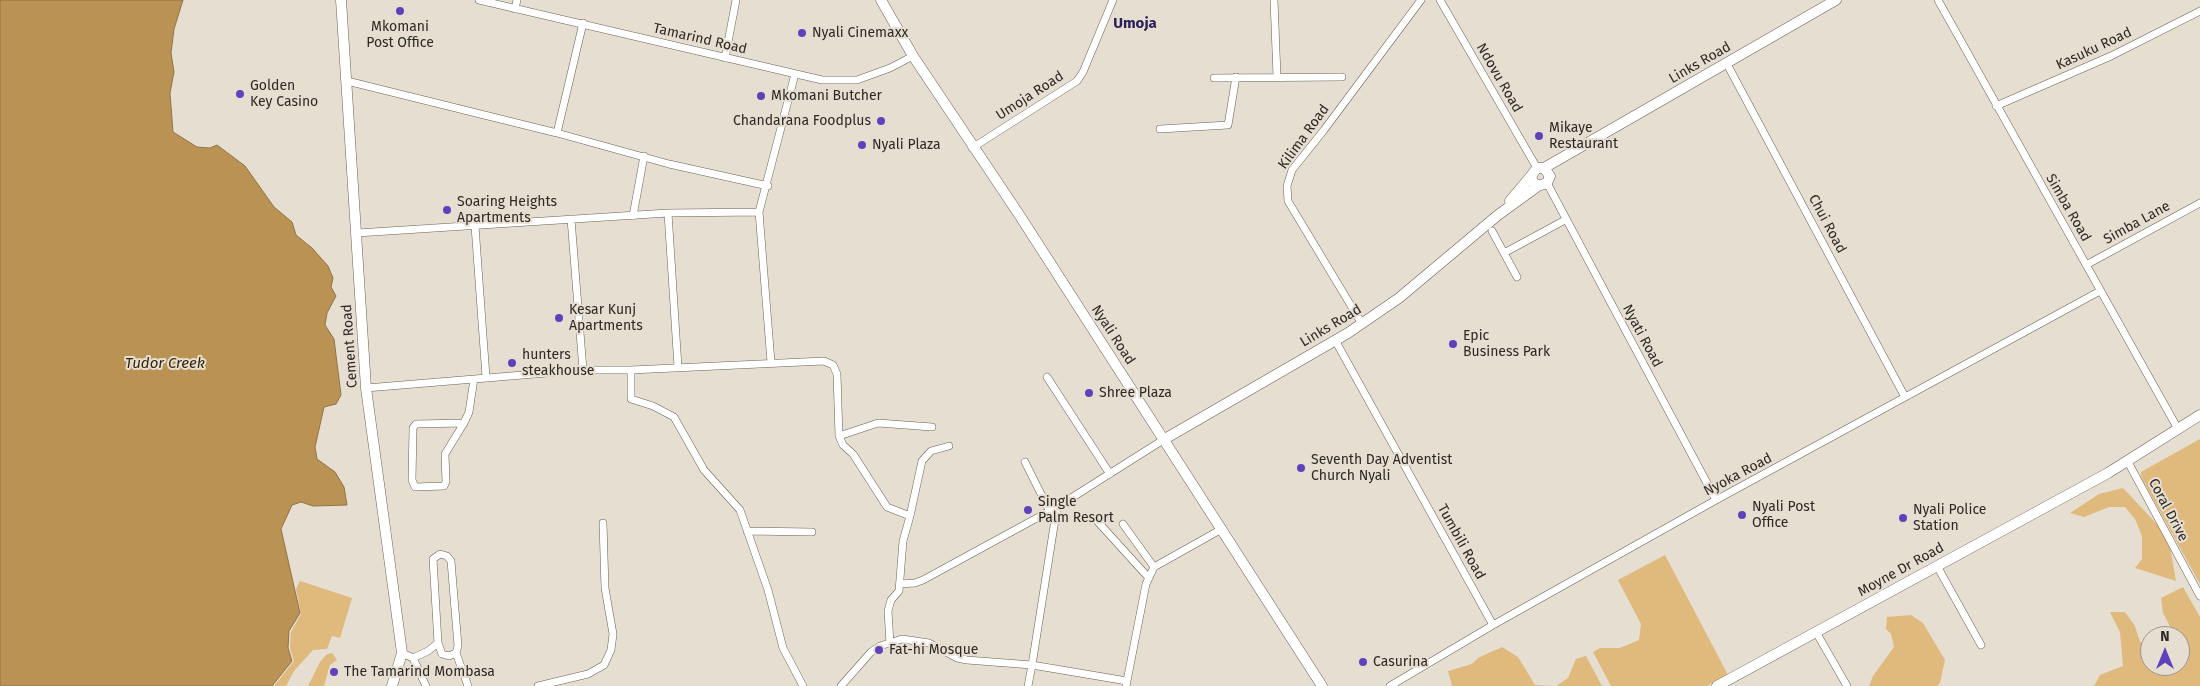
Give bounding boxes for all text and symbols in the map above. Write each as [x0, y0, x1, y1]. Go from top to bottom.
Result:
marker: Mkomani Post Office [394, 5, 406, 17]
district label: Umoja [1113, 15, 1157, 33]
place label: Mkomani Post Office [366, 19, 434, 52]
street label: Tamarind Road [651, 20, 749, 58]
street label: Kasuku Road [2054, 24, 2134, 74]
place label: Nyali Cinemaxx [812, 25, 908, 41]
marker: Nyali Cinemaxx [796, 27, 808, 39]
street label: Links Road [1666, 39, 1734, 87]
street label: Ndovu Road [1472, 40, 1526, 116]
street label: Umoja Road [993, 68, 1067, 124]
place label: Golden Key Casino [250, 78, 318, 110]
marker: Golden Key Casino [234, 88, 246, 100]
place label: Mkomani Butcher [771, 88, 882, 104]
marker: Mkomani Butcher [755, 90, 767, 102]
street label: Kilima Road [1275, 101, 1333, 173]
place label: Chandarana Foodplus [733, 113, 871, 129]
marker: Chandarana Foodplus [875, 115, 887, 127]
place label: Mikaye Restaurant [1549, 120, 1618, 152]
marker: Mikaye Restaurant [1533, 130, 1545, 142]
place label: Nyali Plaza [872, 137, 941, 153]
marker: Nyali Plaza [856, 139, 868, 151]
street label: Simba Road [2042, 171, 2094, 245]
street label: Chui Road [1805, 192, 1849, 256]
place label: Soaring Heights Apartments [457, 194, 557, 226]
street label: Simba Lane [2101, 198, 2173, 248]
marker: Soaring Heights Apartments [441, 204, 453, 216]
street label: Links Road [1297, 301, 1365, 351]
place label: Kesar Kunj Apartments [569, 302, 643, 334]
street label: Nyali Road [1088, 302, 1138, 368]
street label: Nyati Road [1618, 302, 1666, 370]
street label: Cement Road [339, 303, 361, 389]
marker: Kesar Kunj Apartments [553, 312, 565, 324]
place label: Epic Business Park [1463, 328, 1550, 361]
marker: Epic Business Park [1447, 338, 1459, 350]
place label: hunters steakhouse [522, 347, 594, 380]
water label: Tudor Creek [125, 355, 205, 373]
marker: hunters steakhouse [506, 357, 518, 369]
place label: Shree Plaza [1099, 385, 1172, 401]
marker: Shree Plaza [1083, 387, 1095, 399]
street label: Nyoka Road [1701, 450, 1775, 500]
place label: Seventh Day Adventist Church Nyali [1311, 452, 1452, 484]
marker: Seventh Day Adventist Church Nyali [1295, 462, 1307, 474]
street label: Coral Drive [2144, 476, 2192, 544]
place label: Single Palm Resort [1038, 494, 1114, 526]
place label: Nyali Post Office [1752, 499, 1815, 532]
street label: Tumbili Road [1434, 502, 1488, 582]
place label: Nyali Police Station [1913, 502, 1986, 534]
marker: Single Palm Resort [1022, 504, 1034, 516]
marker: Nyali Post Office [1736, 509, 1748, 521]
marker: Nyali Police Station [1897, 512, 1909, 524]
street label: Moyne Dr Road [1855, 539, 1947, 601]
north arrow [2140, 626, 2190, 676]
text: N [2160, 628, 2170, 645]
place label: Fat-hi Mosque [889, 642, 978, 658]
marker: Fat-hi Mosque [873, 644, 885, 656]
place label: Casurina [1373, 654, 1428, 670]
marker: Casurina [1357, 656, 1369, 668]
place label: The Tamarind Mombasa [344, 664, 495, 680]
marker: The Tamarind Mombasa [328, 666, 340, 678]

